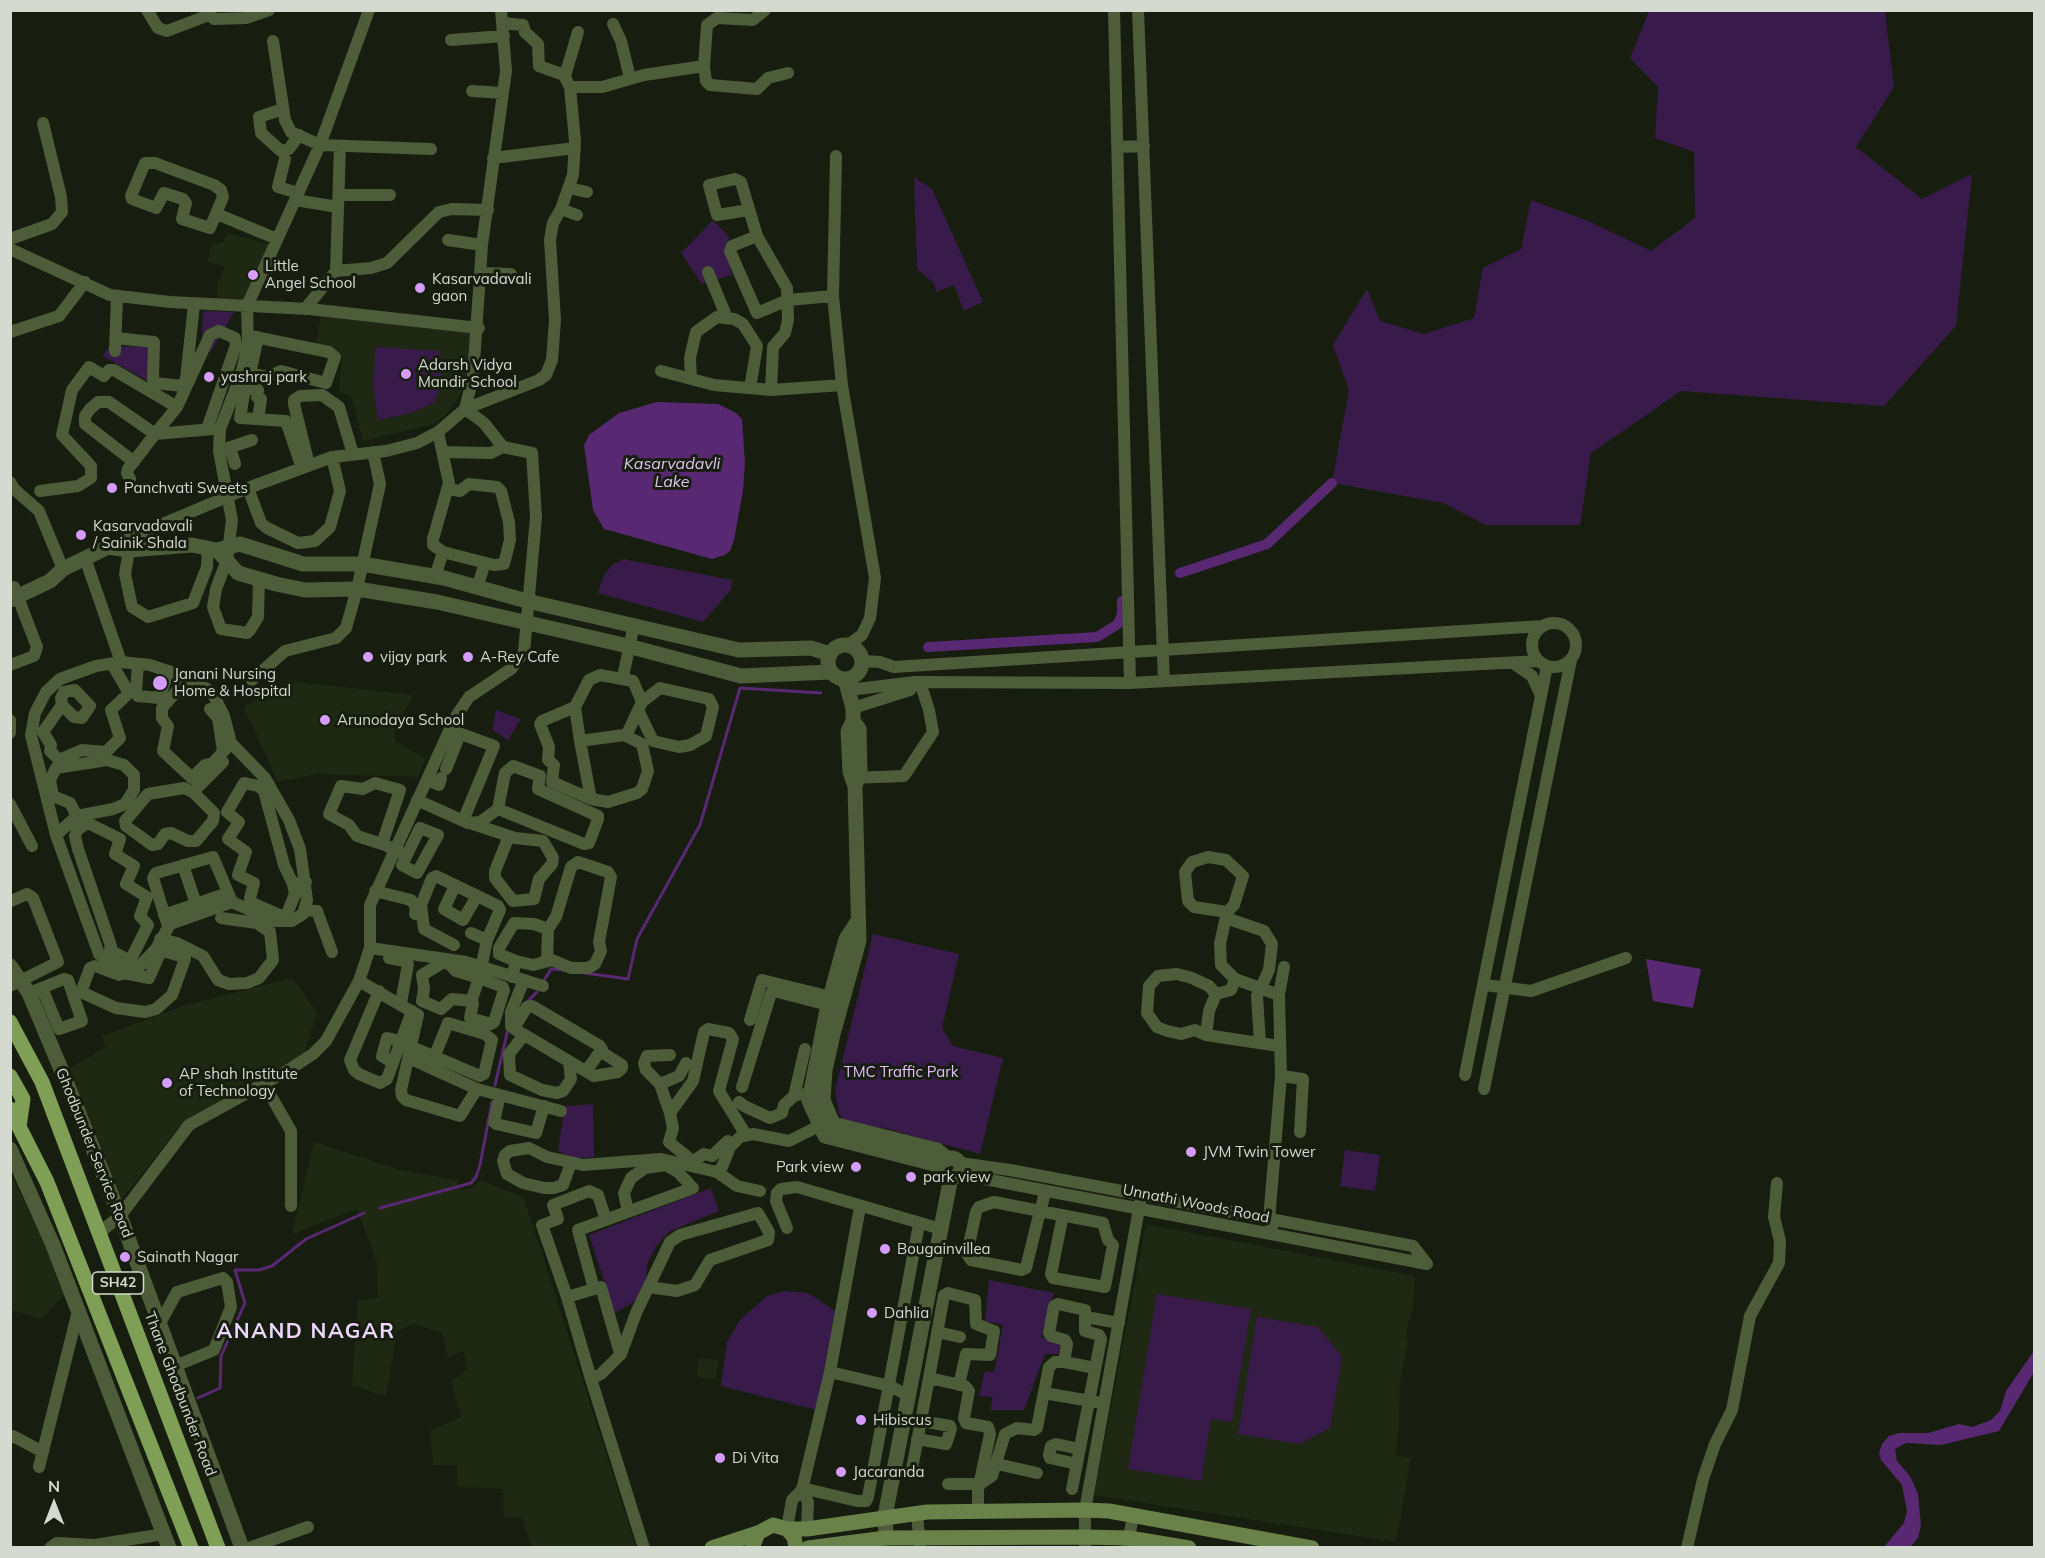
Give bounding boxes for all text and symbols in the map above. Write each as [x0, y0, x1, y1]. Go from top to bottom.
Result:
place label: Little Angel School [265, 257, 356, 292]
marker: Little Angel School [246, 268, 260, 282]
place label: Kasarvadavali gaon [432, 270, 532, 305]
marker: Kasarvadavali gaon [413, 281, 427, 295]
place label: Adarsh Vidya Mandir School [418, 356, 517, 391]
marker: Adarsh Vidya Mandir School [399, 367, 413, 381]
place label: yashraj park [221, 368, 307, 386]
marker: yashraj park [202, 370, 216, 384]
water label: Kasarvadavli Lake [624, 454, 720, 492]
place label: Panchvati Sweets [124, 479, 248, 497]
marker: Panchvati Sweets [105, 481, 119, 495]
place label: Kasarvadavali / Sainik Shala [93, 517, 193, 552]
marker: Kasarvadavali / Sainik Shala [74, 528, 88, 542]
place label: vijay park [380, 648, 447, 666]
place label: A-Rey Cafe [480, 648, 559, 666]
marker: vijay park [361, 650, 375, 664]
marker: A-Rey Cafe [461, 650, 475, 664]
place label: Janani Nursing Home & Hospital [174, 665, 291, 700]
marker: Janani Nursing Home & Hospital [151, 674, 169, 692]
place label: Arunodaya School [337, 711, 464, 729]
marker: Arunodaya School [318, 713, 332, 727]
park label: TMC Traffic Park [844, 1063, 958, 1081]
place label: AP shah Institute of Technology [179, 1065, 298, 1100]
street label: Ghodbunder Service Road [52, 1066, 136, 1240]
marker: AP shah Institute of Technology [160, 1076, 174, 1090]
place label: JVM Twin Tower [1203, 1143, 1315, 1161]
marker: JVM Twin Tower [1184, 1145, 1198, 1159]
place label: Park view [776, 1158, 844, 1176]
marker: Park view [849, 1160, 863, 1174]
place label: park view [923, 1168, 991, 1186]
marker: park view [904, 1170, 918, 1184]
street label: Unnathi Woods Road [1121, 1181, 1271, 1227]
place label: Bougainvillea [897, 1240, 991, 1258]
marker: Bougainvillea [878, 1242, 892, 1256]
place label: Sainath Nagar [137, 1248, 238, 1266]
marker: Sainath Nagar [118, 1250, 132, 1264]
road number: SH42 [92, 1272, 144, 1294]
place label: Dahlia [884, 1304, 929, 1322]
marker: Dahlia [865, 1306, 879, 1320]
street label: Thane Ghodbunder Road [140, 1309, 220, 1479]
district label: ANAND NAGAR [217, 1319, 395, 1345]
place label: Hibiscus [873, 1411, 932, 1429]
marker: Hibiscus [854, 1413, 868, 1427]
place label: Di Vita [732, 1449, 779, 1467]
marker: Di Vita [713, 1451, 727, 1465]
place label: Jacaranda [853, 1463, 924, 1481]
marker: Jacaranda [834, 1465, 848, 1479]
north arrow [24, 1474, 84, 1534]
text: N [48, 1476, 60, 1496]

